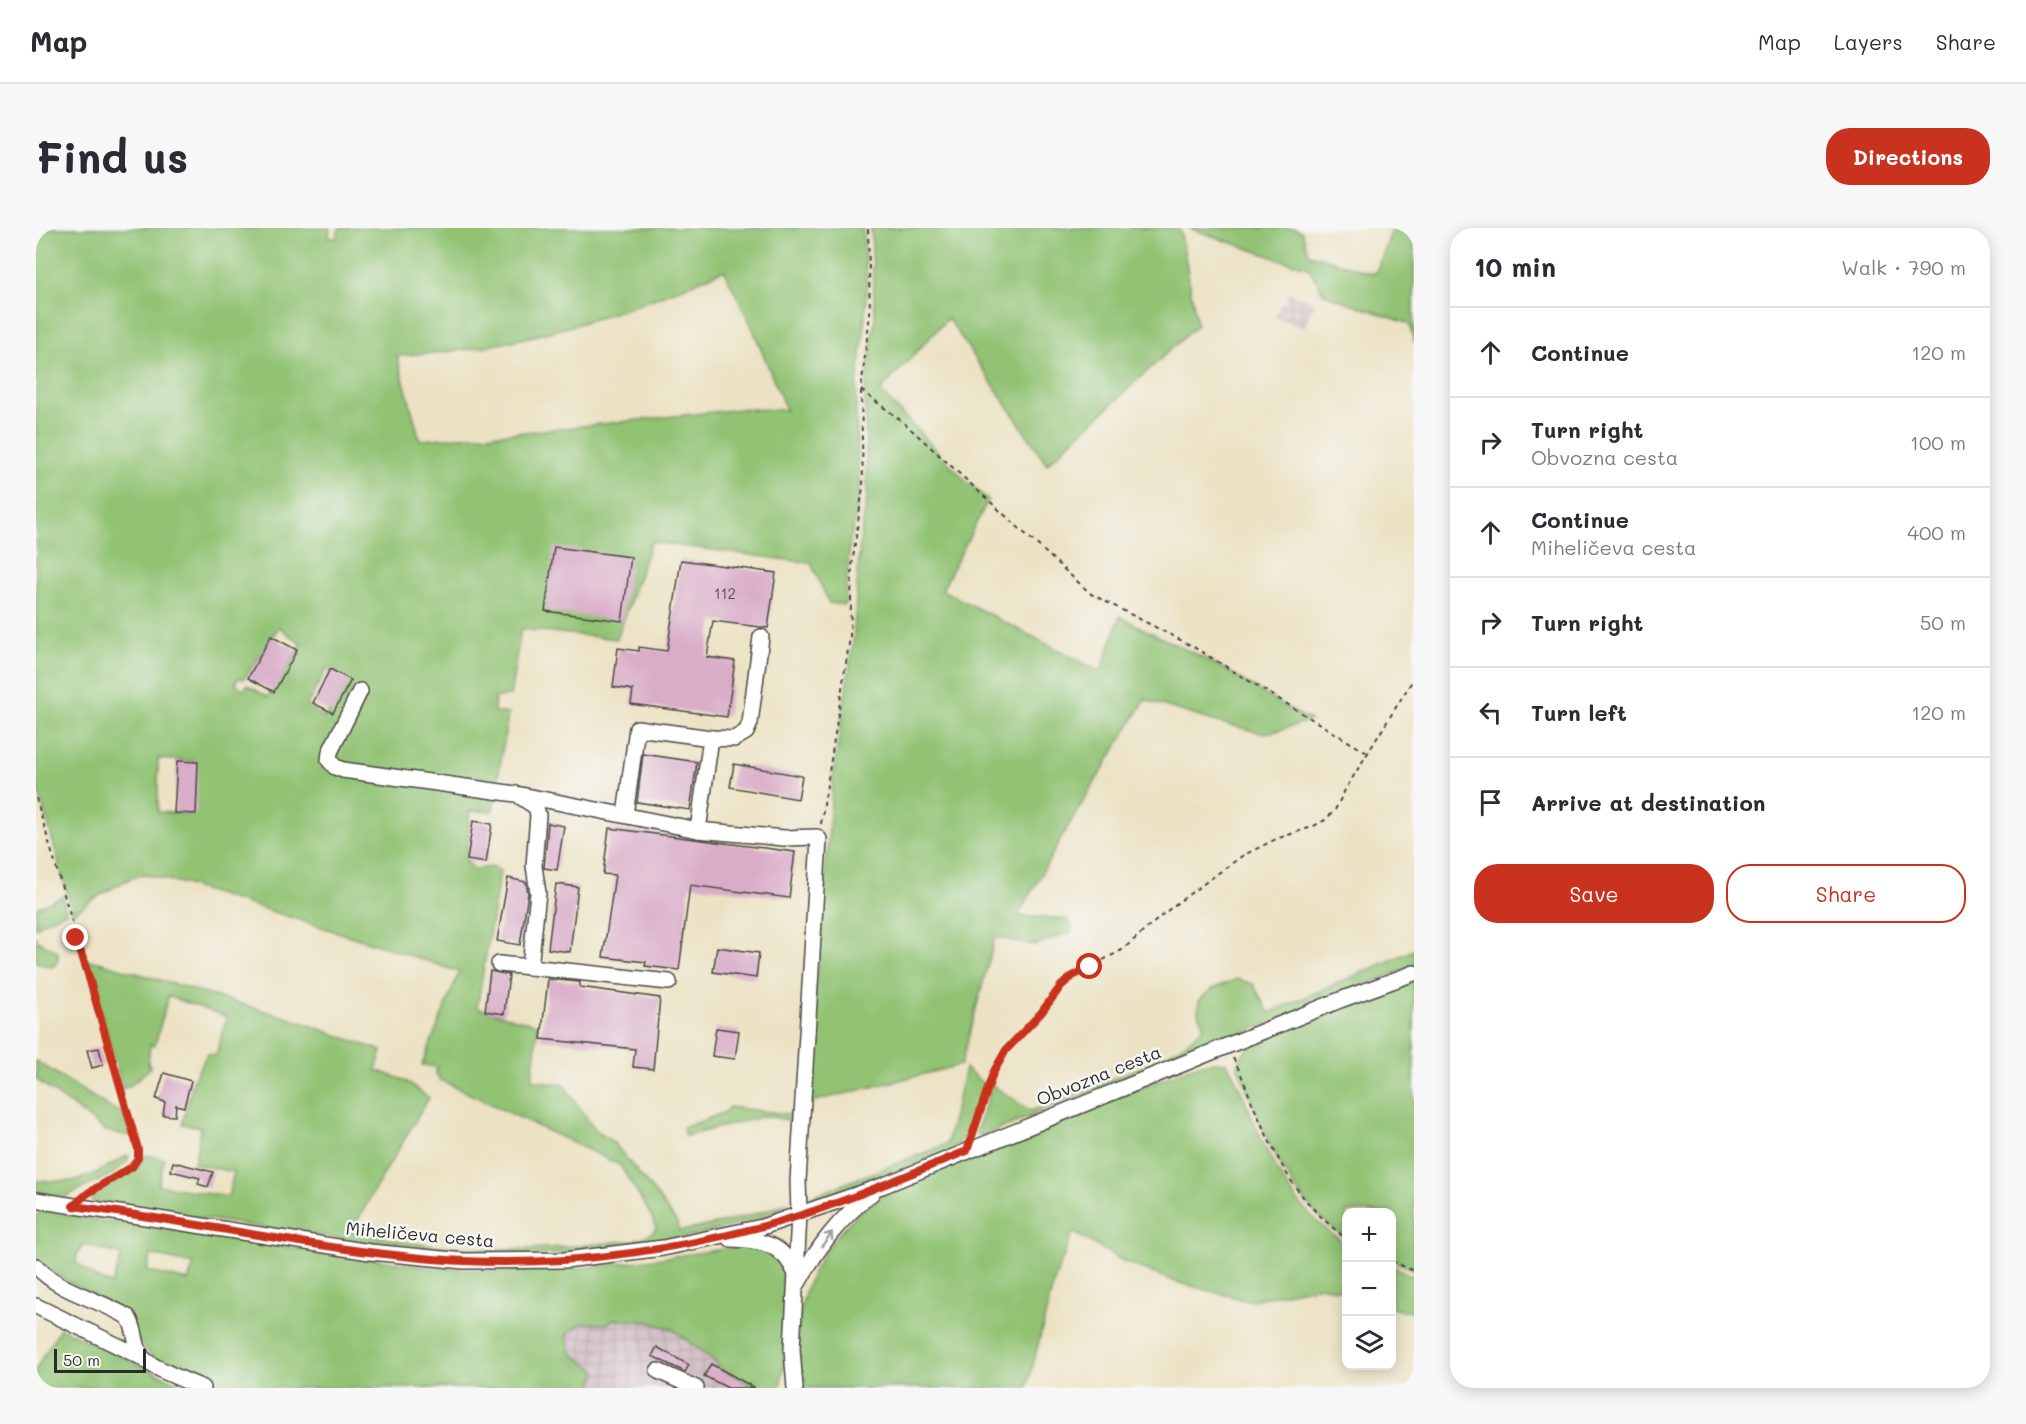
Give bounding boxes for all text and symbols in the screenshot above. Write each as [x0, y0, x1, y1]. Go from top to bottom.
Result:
text: Map [30, 23, 87, 59]
text: Map [1758, 28, 1801, 55]
text: Layers [1834, 28, 1903, 55]
text: Share [1936, 28, 1996, 55]
button: Directions [1826, 128, 1990, 185]
text: Find us [36, 129, 188, 184]
text: 10 min [1474, 250, 1556, 284]
text: Walk · 790 m [1841, 254, 1966, 280]
icon: ahead [1474, 336, 1507, 369]
text: Continue [1531, 338, 1629, 367]
text: 120 m [1911, 339, 1966, 365]
text: Turn right [1531, 415, 1643, 444]
icon: right [1474, 426, 1507, 459]
text: 100 m [1910, 429, 1966, 455]
text: Obvozna cesta [1531, 444, 1678, 470]
text: Continue [1531, 505, 1629, 534]
icon: ahead [1474, 516, 1507, 549]
text: 400 m [1907, 519, 1966, 545]
text: Miheličeva cesta [1531, 534, 1697, 560]
house number: 112 [714, 583, 736, 603]
icon: right [1474, 606, 1507, 639]
text: Turn right [1531, 608, 1643, 637]
text: 50 m [1920, 609, 1966, 635]
icon: left [1474, 696, 1507, 729]
text: Turn left [1531, 698, 1627, 727]
text: 120 m [1911, 699, 1966, 725]
icon: arrive [1474, 786, 1507, 819]
text: Arrive at destination [1531, 788, 1766, 817]
button: Save [1474, 864, 1714, 923]
button: Share [1726, 864, 1966, 923]
route end [62, 924, 88, 950]
route start [1076, 953, 1102, 979]
street label: Obvozna cesta [1033, 1039, 1165, 1111]
map controls [1342, 1208, 1396, 1370]
button: + [1342, 1208, 1396, 1262]
street label: Miheličeva cesta [345, 1216, 495, 1252]
one-way arrow [820, 1231, 833, 1247]
button: − [1342, 1262, 1396, 1316]
button: layers [1342, 1316, 1396, 1370]
scale bar [54, 1346, 146, 1374]
text: 50 m [63, 1349, 100, 1370]

